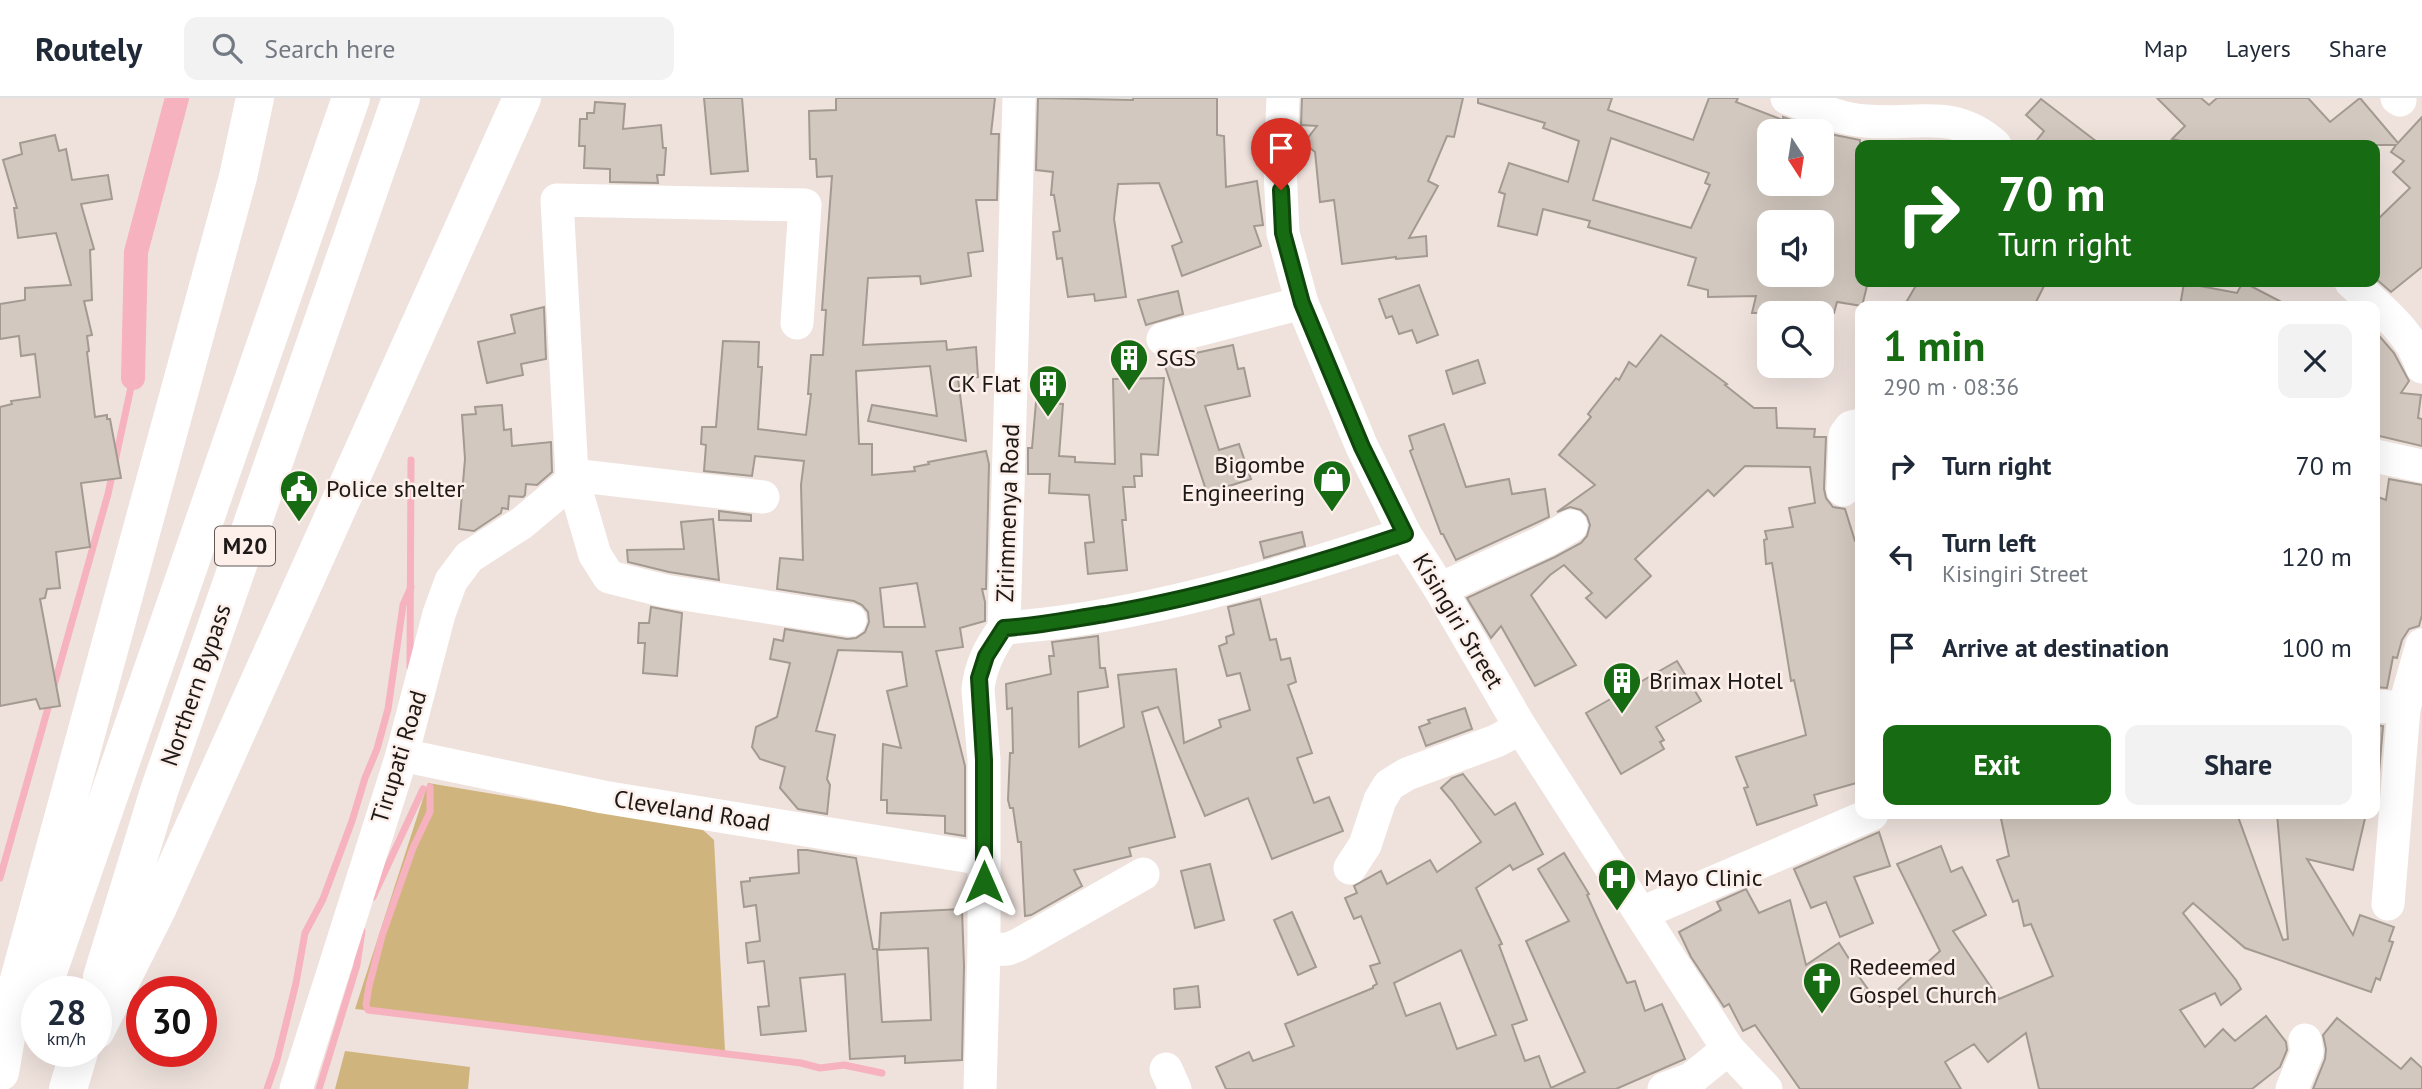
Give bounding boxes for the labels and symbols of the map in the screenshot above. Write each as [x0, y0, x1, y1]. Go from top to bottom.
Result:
pin [1251, 118, 1311, 190]
north arrow [1757, 119, 1834, 196]
building icon: SGS [1108, 337, 1150, 392]
place label: SGS [1156, 342, 1196, 373]
building icon: CK Flat [1027, 363, 1069, 418]
place label: CK Flat [948, 368, 1021, 399]
street label: Zirimmenya Road [989, 423, 1026, 603]
place label: Bigombe Engineering [1182, 449, 1305, 508]
shop icon: Bigombe Engineering [1311, 458, 1353, 513]
public building icon: Police shelter [278, 468, 320, 523]
place label: Police shelter [326, 473, 464, 504]
road number: M20 [215, 526, 275, 566]
street label: Kisingiri Street [1406, 547, 1511, 694]
street label: Northern Bypass [153, 600, 238, 770]
building icon: Brimax Hotel [1601, 660, 1643, 715]
place label: Brimax Hotel [1649, 665, 1783, 696]
street label: Tirupati Road [364, 687, 433, 827]
street label: Cleveland Road [612, 783, 773, 838]
position arrow [947, 845, 1021, 919]
hospital icon: Mayo Clinic [1596, 857, 1638, 912]
place label: Mayo Clinic [1644, 862, 1763, 893]
place label: Redeemed Gospel Church [1849, 951, 1997, 1010]
church icon: Redeemed Gospel Church [1801, 960, 1843, 1015]
speed limit sign: 30 [126, 976, 217, 1067]

